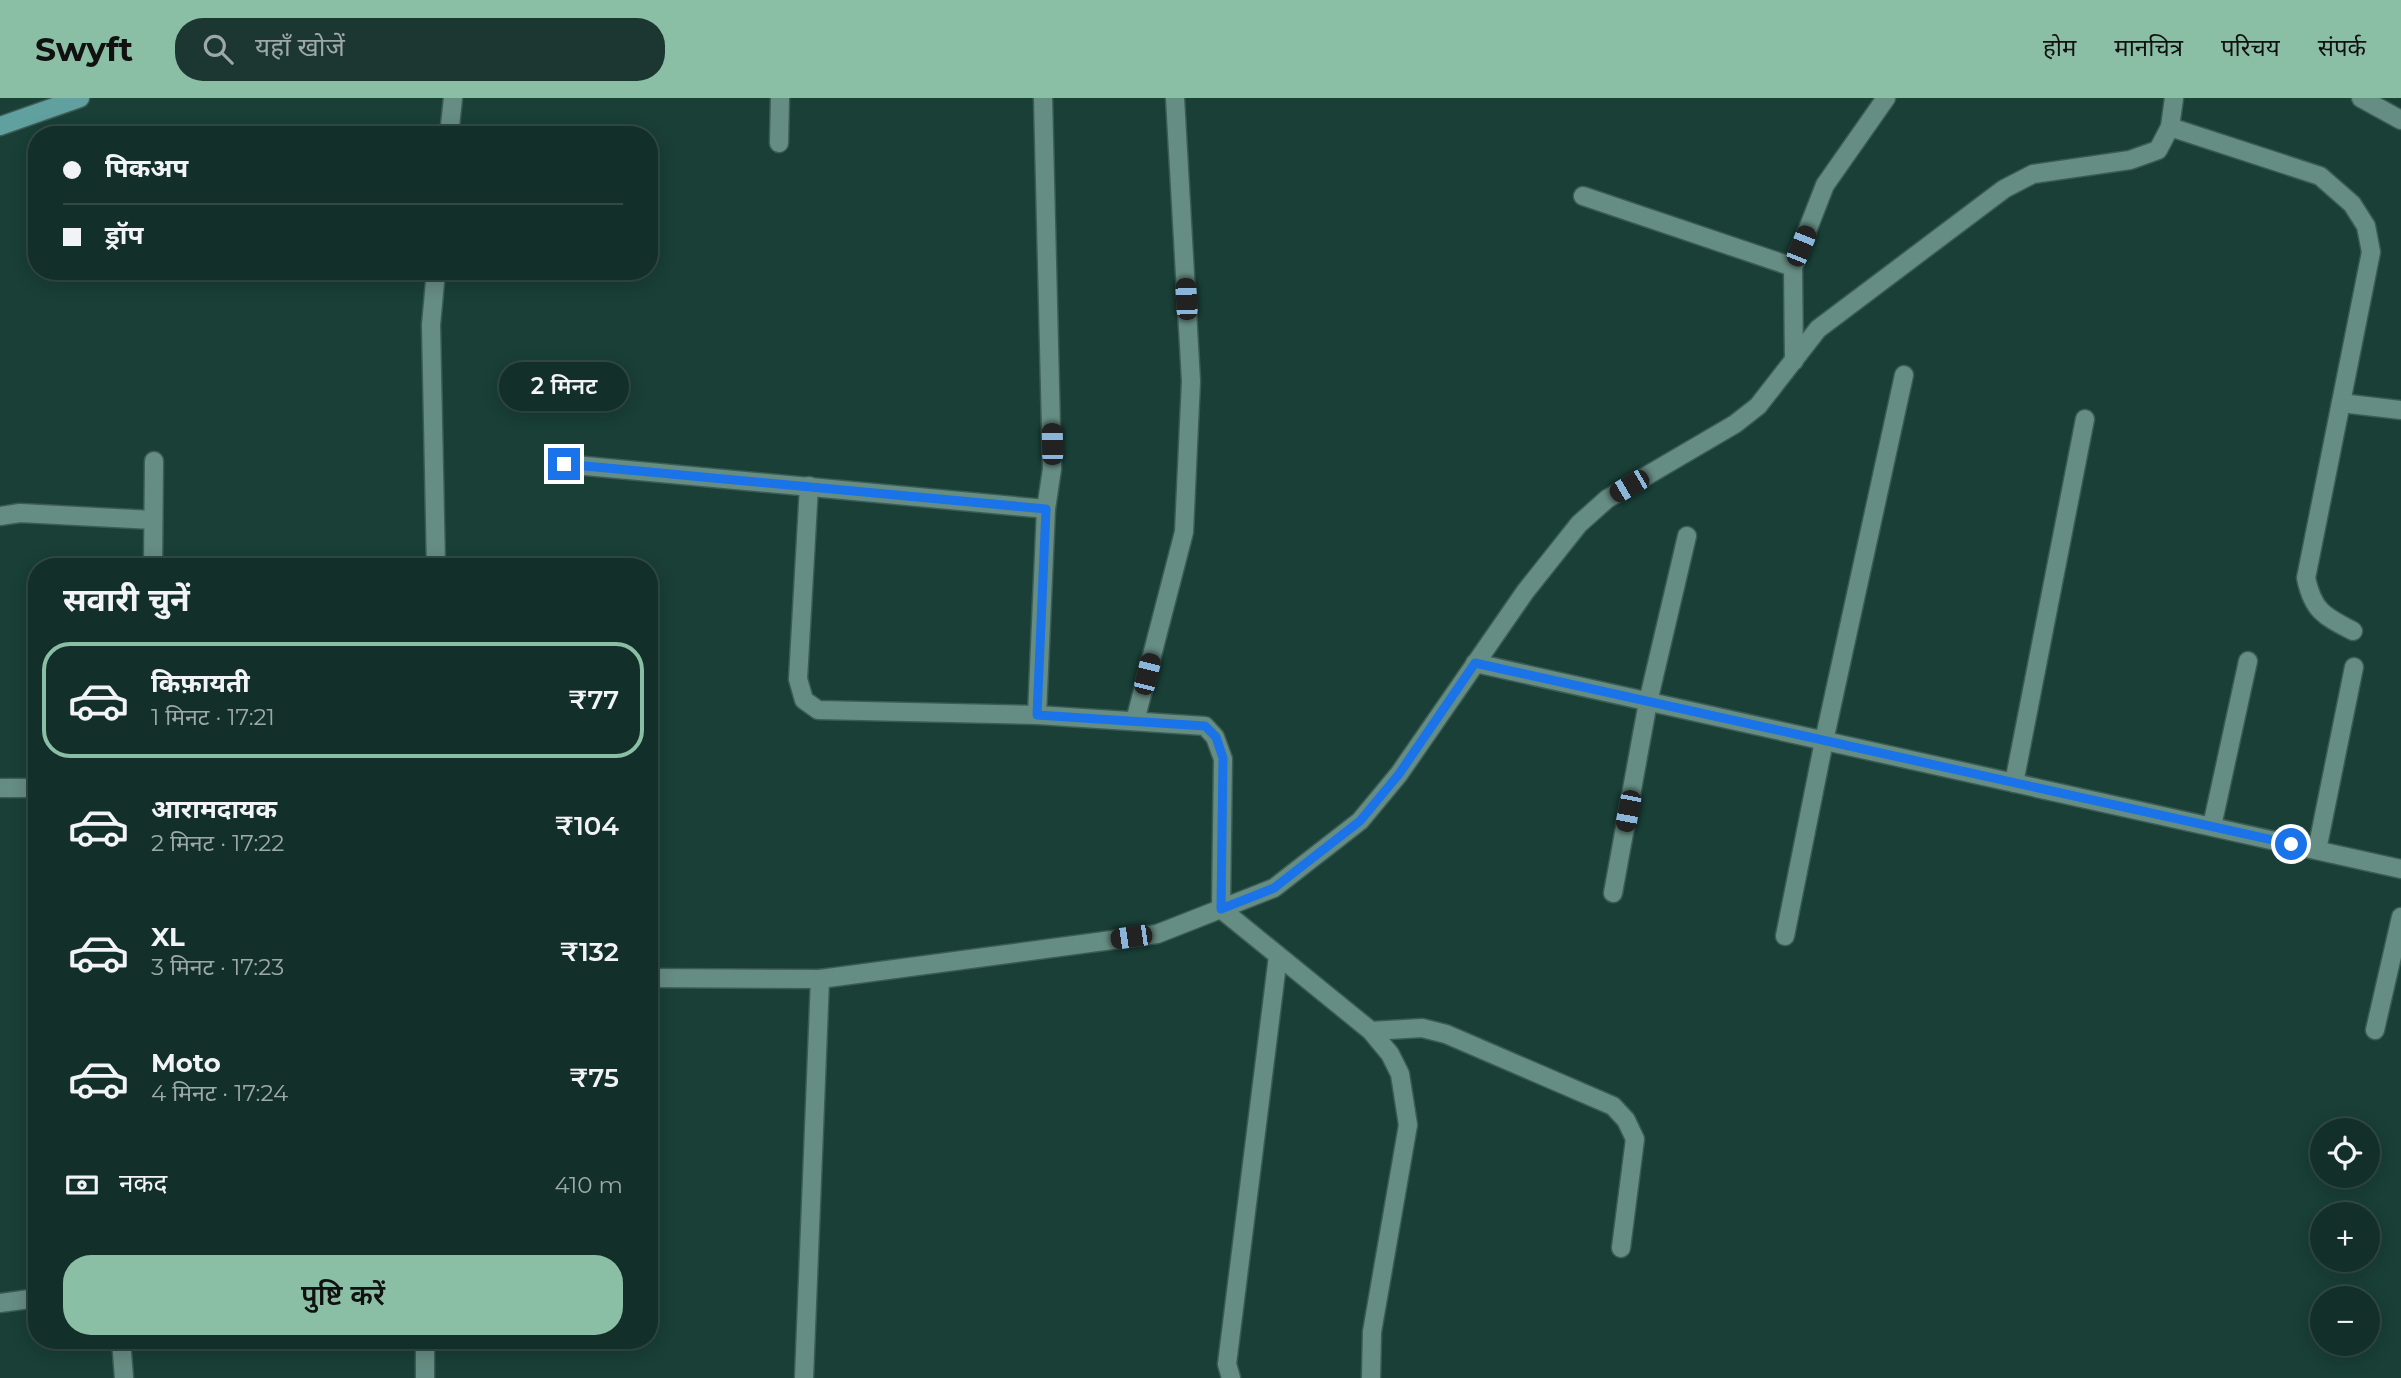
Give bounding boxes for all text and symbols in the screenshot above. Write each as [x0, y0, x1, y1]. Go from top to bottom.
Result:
search box [175, 18, 665, 81]
text: Swyft [35, 29, 133, 69]
icon: search [199, 30, 237, 68]
text: यहाँ खोजें [255, 31, 345, 63]
text: होम [2043, 33, 2076, 62]
text: मानचित्र [2114, 33, 2183, 62]
text: परिचय [2221, 33, 2280, 62]
text: संपर्क [2318, 33, 2366, 62]
text: पिकअप [105, 152, 188, 184]
text: ड्रॉप [105, 219, 143, 251]
car [1784, 223, 1819, 269]
car [1175, 277, 1198, 321]
callout: 2 मिनट [499, 362, 629, 412]
text: 2 मिनट [531, 372, 597, 400]
car [1042, 423, 1063, 465]
route end [548, 448, 580, 480]
car [1606, 466, 1653, 506]
text: सवारी चुनें [63, 580, 190, 619]
car [1132, 651, 1163, 697]
text: किफ़ायती [151, 667, 250, 699]
icon: car [67, 669, 130, 732]
text: ₹77 [568, 684, 619, 716]
text: 1 मिनट · 17:21 [151, 703, 275, 731]
car [1614, 788, 1643, 834]
text: आरामदायक [151, 793, 277, 825]
icon: car [67, 795, 130, 858]
text: ₹104 [555, 810, 619, 842]
route start [2275, 828, 2307, 860]
text: 2 मिनट · 17:22 [151, 829, 284, 857]
icon: car [67, 921, 130, 984]
text: XL [151, 921, 185, 953]
car [1109, 924, 1154, 950]
text: ₹132 [560, 936, 619, 968]
text: 3 मिनट · 17:23 [151, 953, 284, 981]
icon: car [67, 1047, 130, 1110]
text: Moto [151, 1047, 221, 1079]
text: ₹75 [570, 1062, 619, 1094]
text: 4 मिनट · 17:24 [151, 1079, 288, 1107]
map controls [2310, 1118, 2380, 1356]
button: locate [2310, 1118, 2380, 1188]
icon: cash [63, 1166, 101, 1204]
text: नकद [119, 1167, 167, 1199]
text: 410 m [554, 1171, 623, 1199]
button: + [2310, 1202, 2380, 1272]
button: पुष्टि करें [63, 1255, 623, 1335]
button: − [2310, 1286, 2380, 1356]

